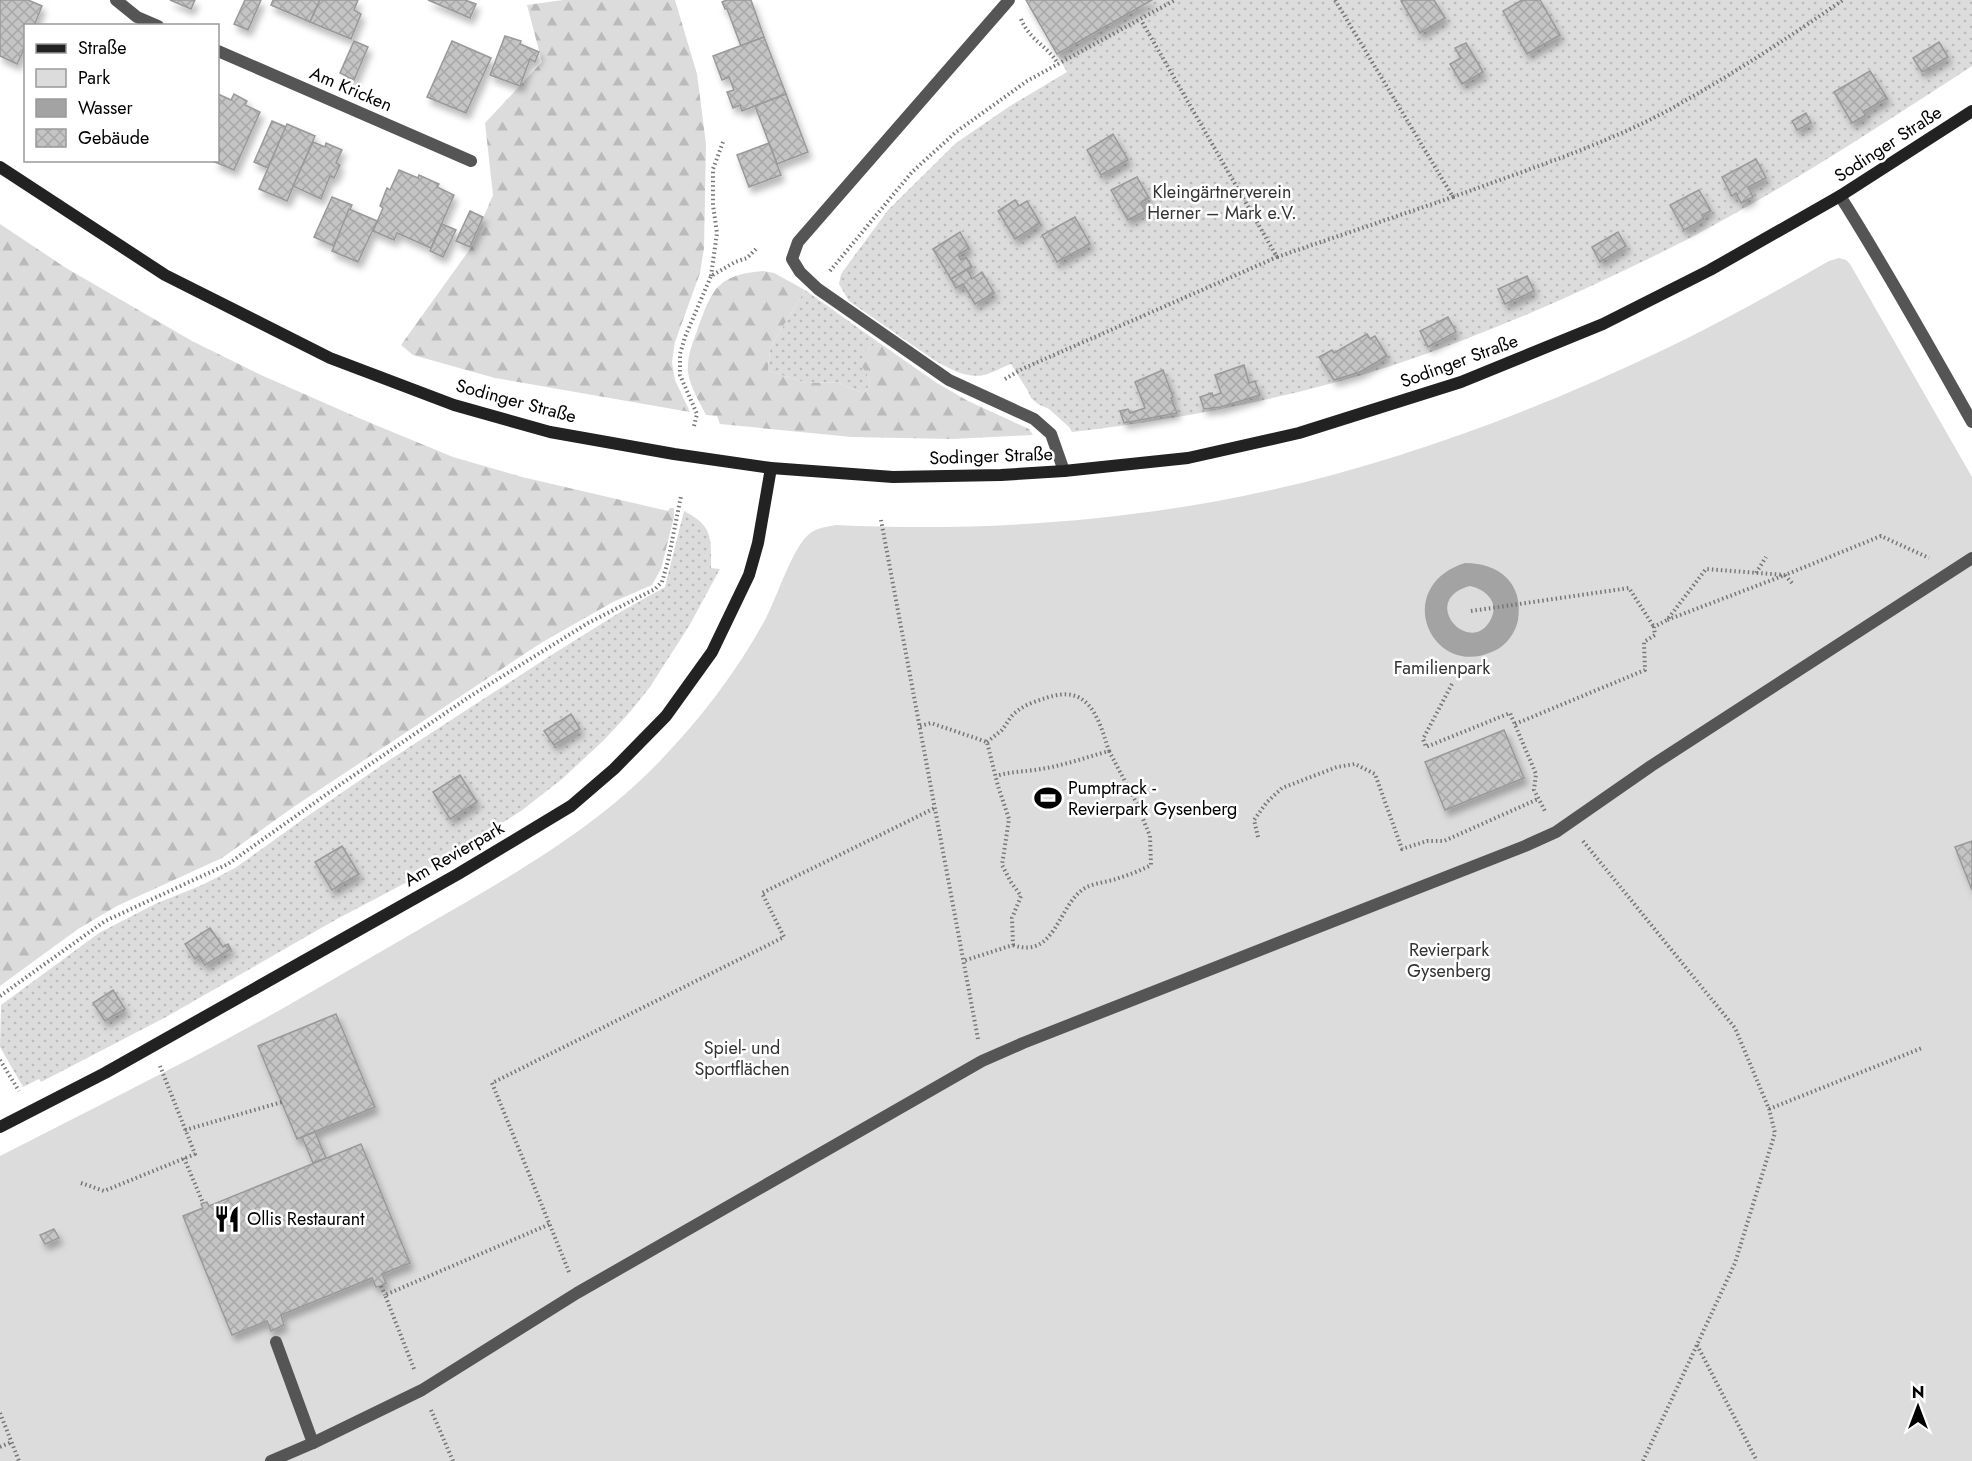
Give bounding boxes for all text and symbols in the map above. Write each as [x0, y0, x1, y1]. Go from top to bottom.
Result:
legend [24, 24, 219, 162]
text: Straße [78, 35, 126, 61]
street label: Am Kricken [306, 60, 396, 118]
text: Park [78, 65, 110, 91]
text: Wasser [78, 95, 133, 121]
street label: Sodinger Straße [1829, 99, 1947, 189]
text: Gebäude [78, 125, 149, 151]
park label: Kleingärtnerverein Herner – Mark e.V. [1147, 179, 1297, 226]
street label: Sodinger Straße [1396, 328, 1522, 394]
street label: Sodinger Straße [453, 372, 579, 430]
street label: Sodinger Straße [929, 441, 1053, 471]
park label: Familienpark [1394, 655, 1490, 681]
place label: Pumptrack - Revierpark Gysenberg [1068, 775, 1237, 822]
sports icon: Pumptrack - Revierpark Gysenberg [1033, 783, 1063, 813]
street label: Am Revierpark [399, 815, 509, 893]
park label: Revierpark Gysenberg [1407, 937, 1491, 984]
park label: Spiel- und Sportflächen [694, 1035, 790, 1082]
restaurant icon: Ollis Restaurant [212, 1204, 242, 1234]
place label: Ollis Restaurant [247, 1206, 365, 1232]
north arrow [1888, 1377, 1948, 1437]
text: N [1912, 1381, 1924, 1404]

